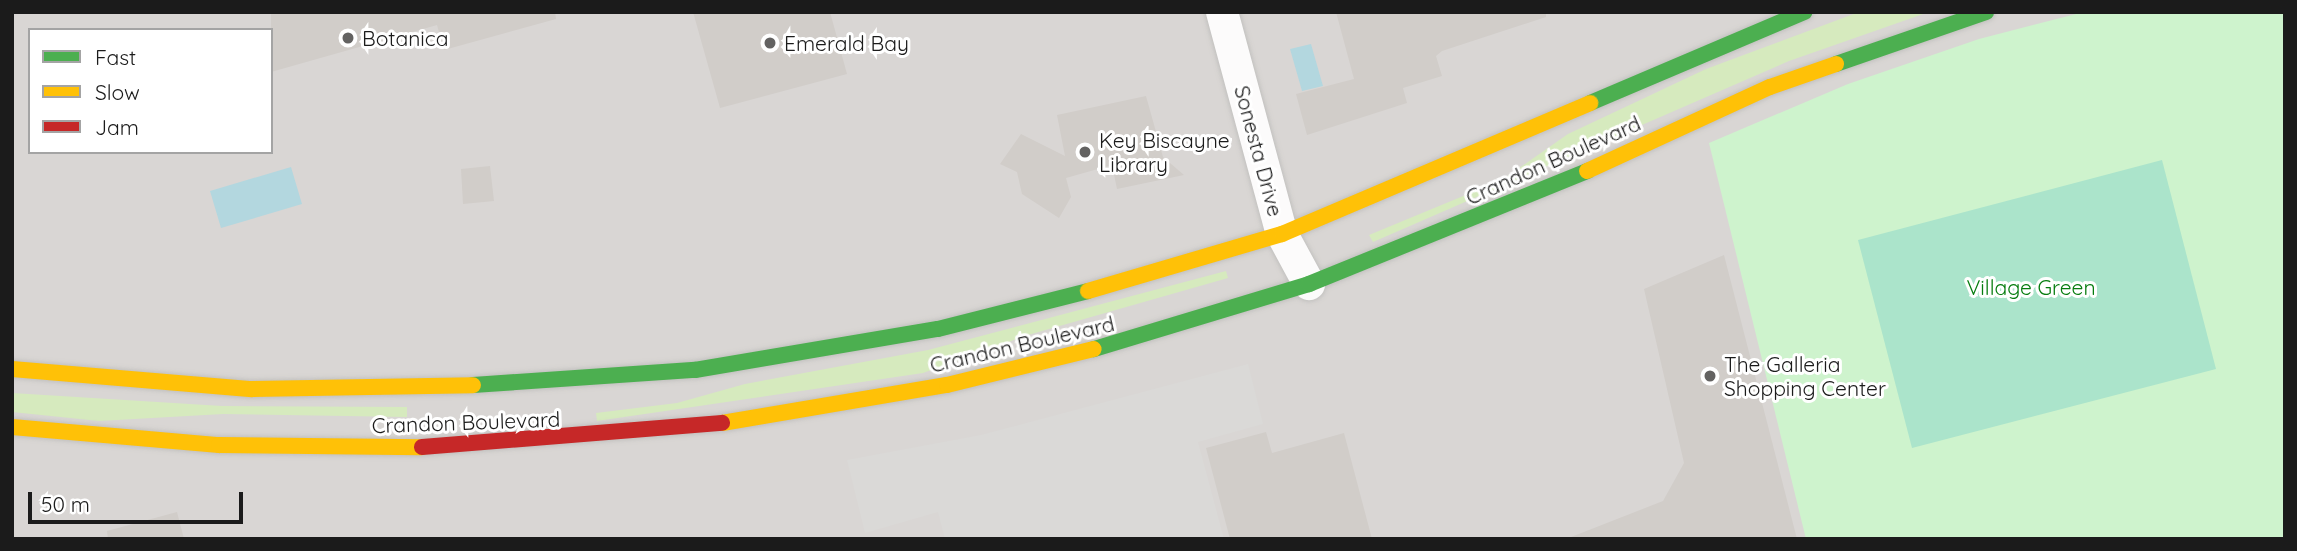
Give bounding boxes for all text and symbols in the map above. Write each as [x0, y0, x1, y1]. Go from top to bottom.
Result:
place label: Botanica [362, 25, 448, 51]
legend [28, 28, 273, 154]
marker: Botanica [340, 30, 356, 46]
place label: Emerald Bay [784, 30, 909, 56]
marker: Emerald Bay [762, 35, 778, 51]
text: Fast [95, 44, 136, 70]
text: Slow [95, 79, 140, 105]
street label: Sonesta Drive [1229, 83, 1289, 219]
street label: Crandon Boulevard [1462, 110, 1644, 210]
text: Jam [95, 114, 139, 140]
place label: Key Biscayne Library [1099, 127, 1230, 177]
marker: Key Biscayne Library [1077, 144, 1093, 160]
park label: Village Green [1966, 274, 2096, 300]
street label: Crandon Boulevard [927, 311, 1117, 377]
place label: The Galleria Shopping Center [1724, 351, 1886, 401]
marker: The Galleria Shopping Center [1702, 368, 1718, 384]
street label: Crandon Boulevard [371, 406, 561, 438]
scale bar [32, 477, 247, 522]
text: 50 m [41, 491, 90, 517]

